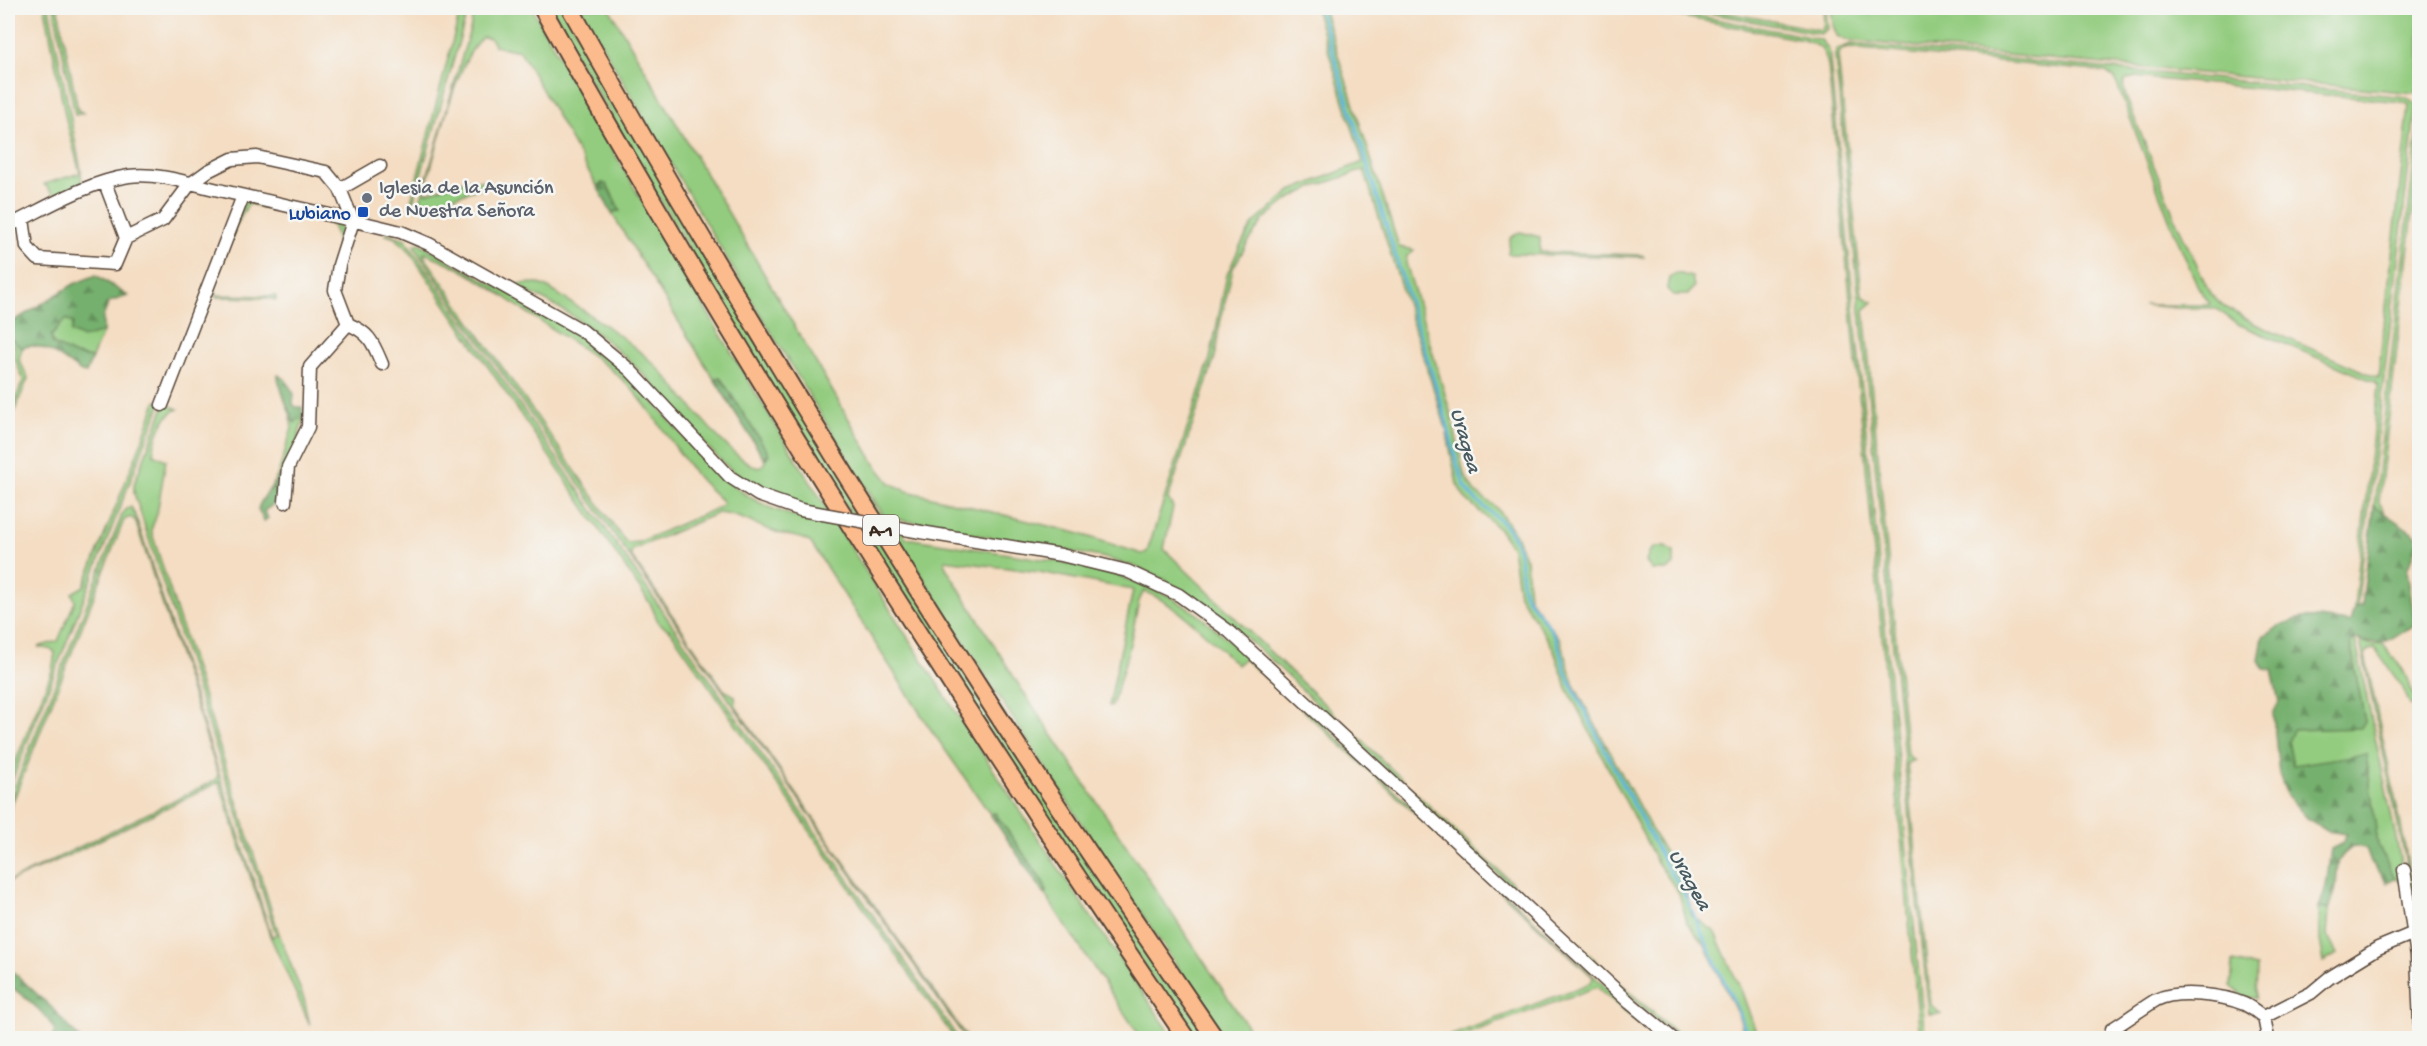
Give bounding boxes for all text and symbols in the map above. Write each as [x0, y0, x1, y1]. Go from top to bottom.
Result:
place label: Iglesia de la Asunción de Nuestra Señora [379, 178, 554, 224]
marker: Iglesia de la Asunción de Nuestra Señora [360, 191, 374, 205]
place label: Lubiano [288, 204, 351, 227]
marker: Lubiano [356, 205, 370, 219]
water label: Uragea [1443, 406, 1485, 477]
road number: A-1 [863, 515, 899, 545]
water label: Uragea [1661, 846, 1715, 917]

